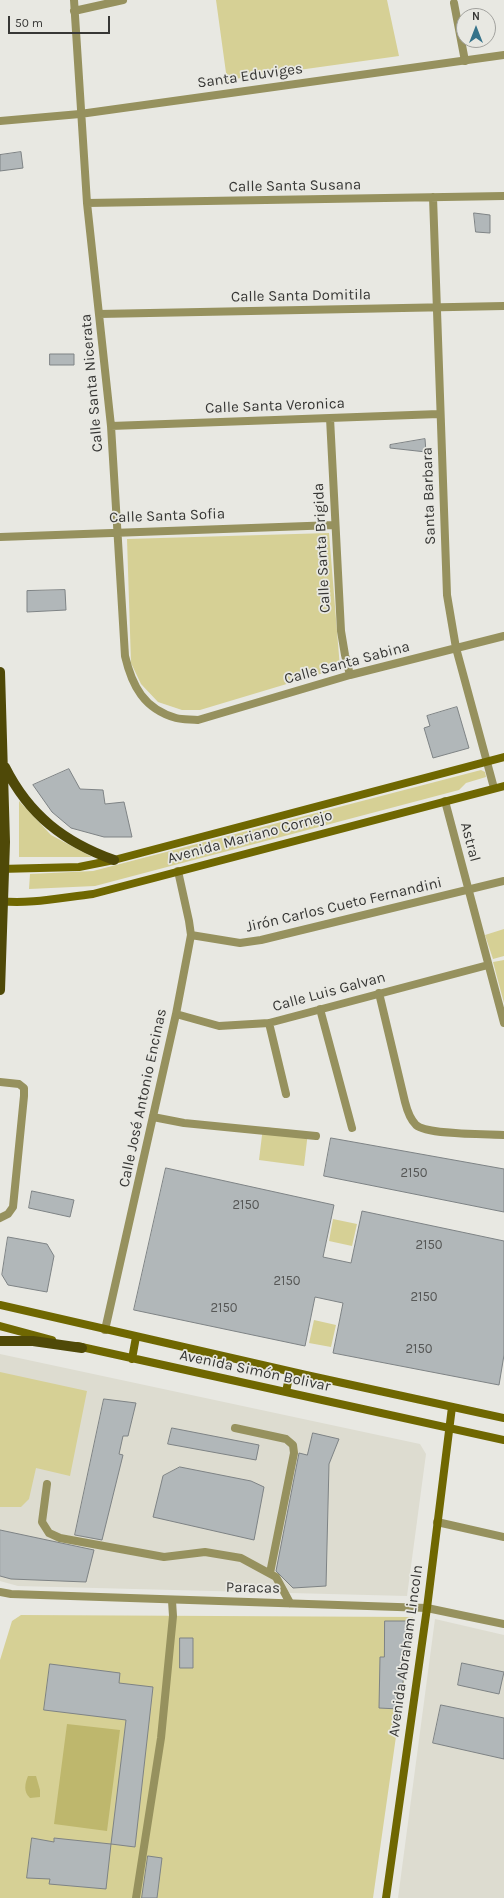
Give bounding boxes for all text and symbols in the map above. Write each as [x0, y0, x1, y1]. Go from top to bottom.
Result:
scale bar [10, 8, 112, 34]
north arrow [456, 8, 496, 48]
text: N [472, 10, 480, 23]
text: 50 m [15, 16, 43, 30]
street label: Santa Eduviges [196, 60, 304, 92]
street label: Calle Santa Susana [229, 176, 361, 196]
street label: Calle Santa Domitila [231, 286, 371, 306]
street label: Calle Santa Nicerata [77, 313, 107, 453]
street label: Calle Santa Veronica [205, 395, 345, 417]
street label: Santa Barbara [418, 447, 440, 545]
street label: Calle Santa Brigida [310, 482, 334, 614]
street label: Calle Santa Sofia [109, 505, 225, 527]
street label: Calle Santa Sabina [282, 638, 412, 688]
street label: Avenida Mariano Cornejo [165, 806, 335, 868]
street label: Astral [456, 820, 484, 864]
street label: Jirón Carlos Cueto Fernandini [244, 874, 444, 936]
street label: Calle Luis Galvan [271, 968, 387, 1016]
street label: Calle José Antonio Encinas [115, 1007, 171, 1189]
house number: 2150 [401, 1165, 427, 1181]
house number: 2150 [233, 1197, 259, 1213]
house number: 2150 [416, 1237, 442, 1253]
house number: 2150 [274, 1273, 300, 1289]
house number: 2150 [411, 1289, 437, 1305]
house number: 2150 [211, 1300, 237, 1316]
house number: 2150 [406, 1341, 432, 1357]
street label: Avenida Simón Bolivar [178, 1346, 332, 1396]
street label: Avenida Abraham Lincoln [385, 1564, 427, 1738]
street label: Paracas [226, 1579, 280, 1597]

